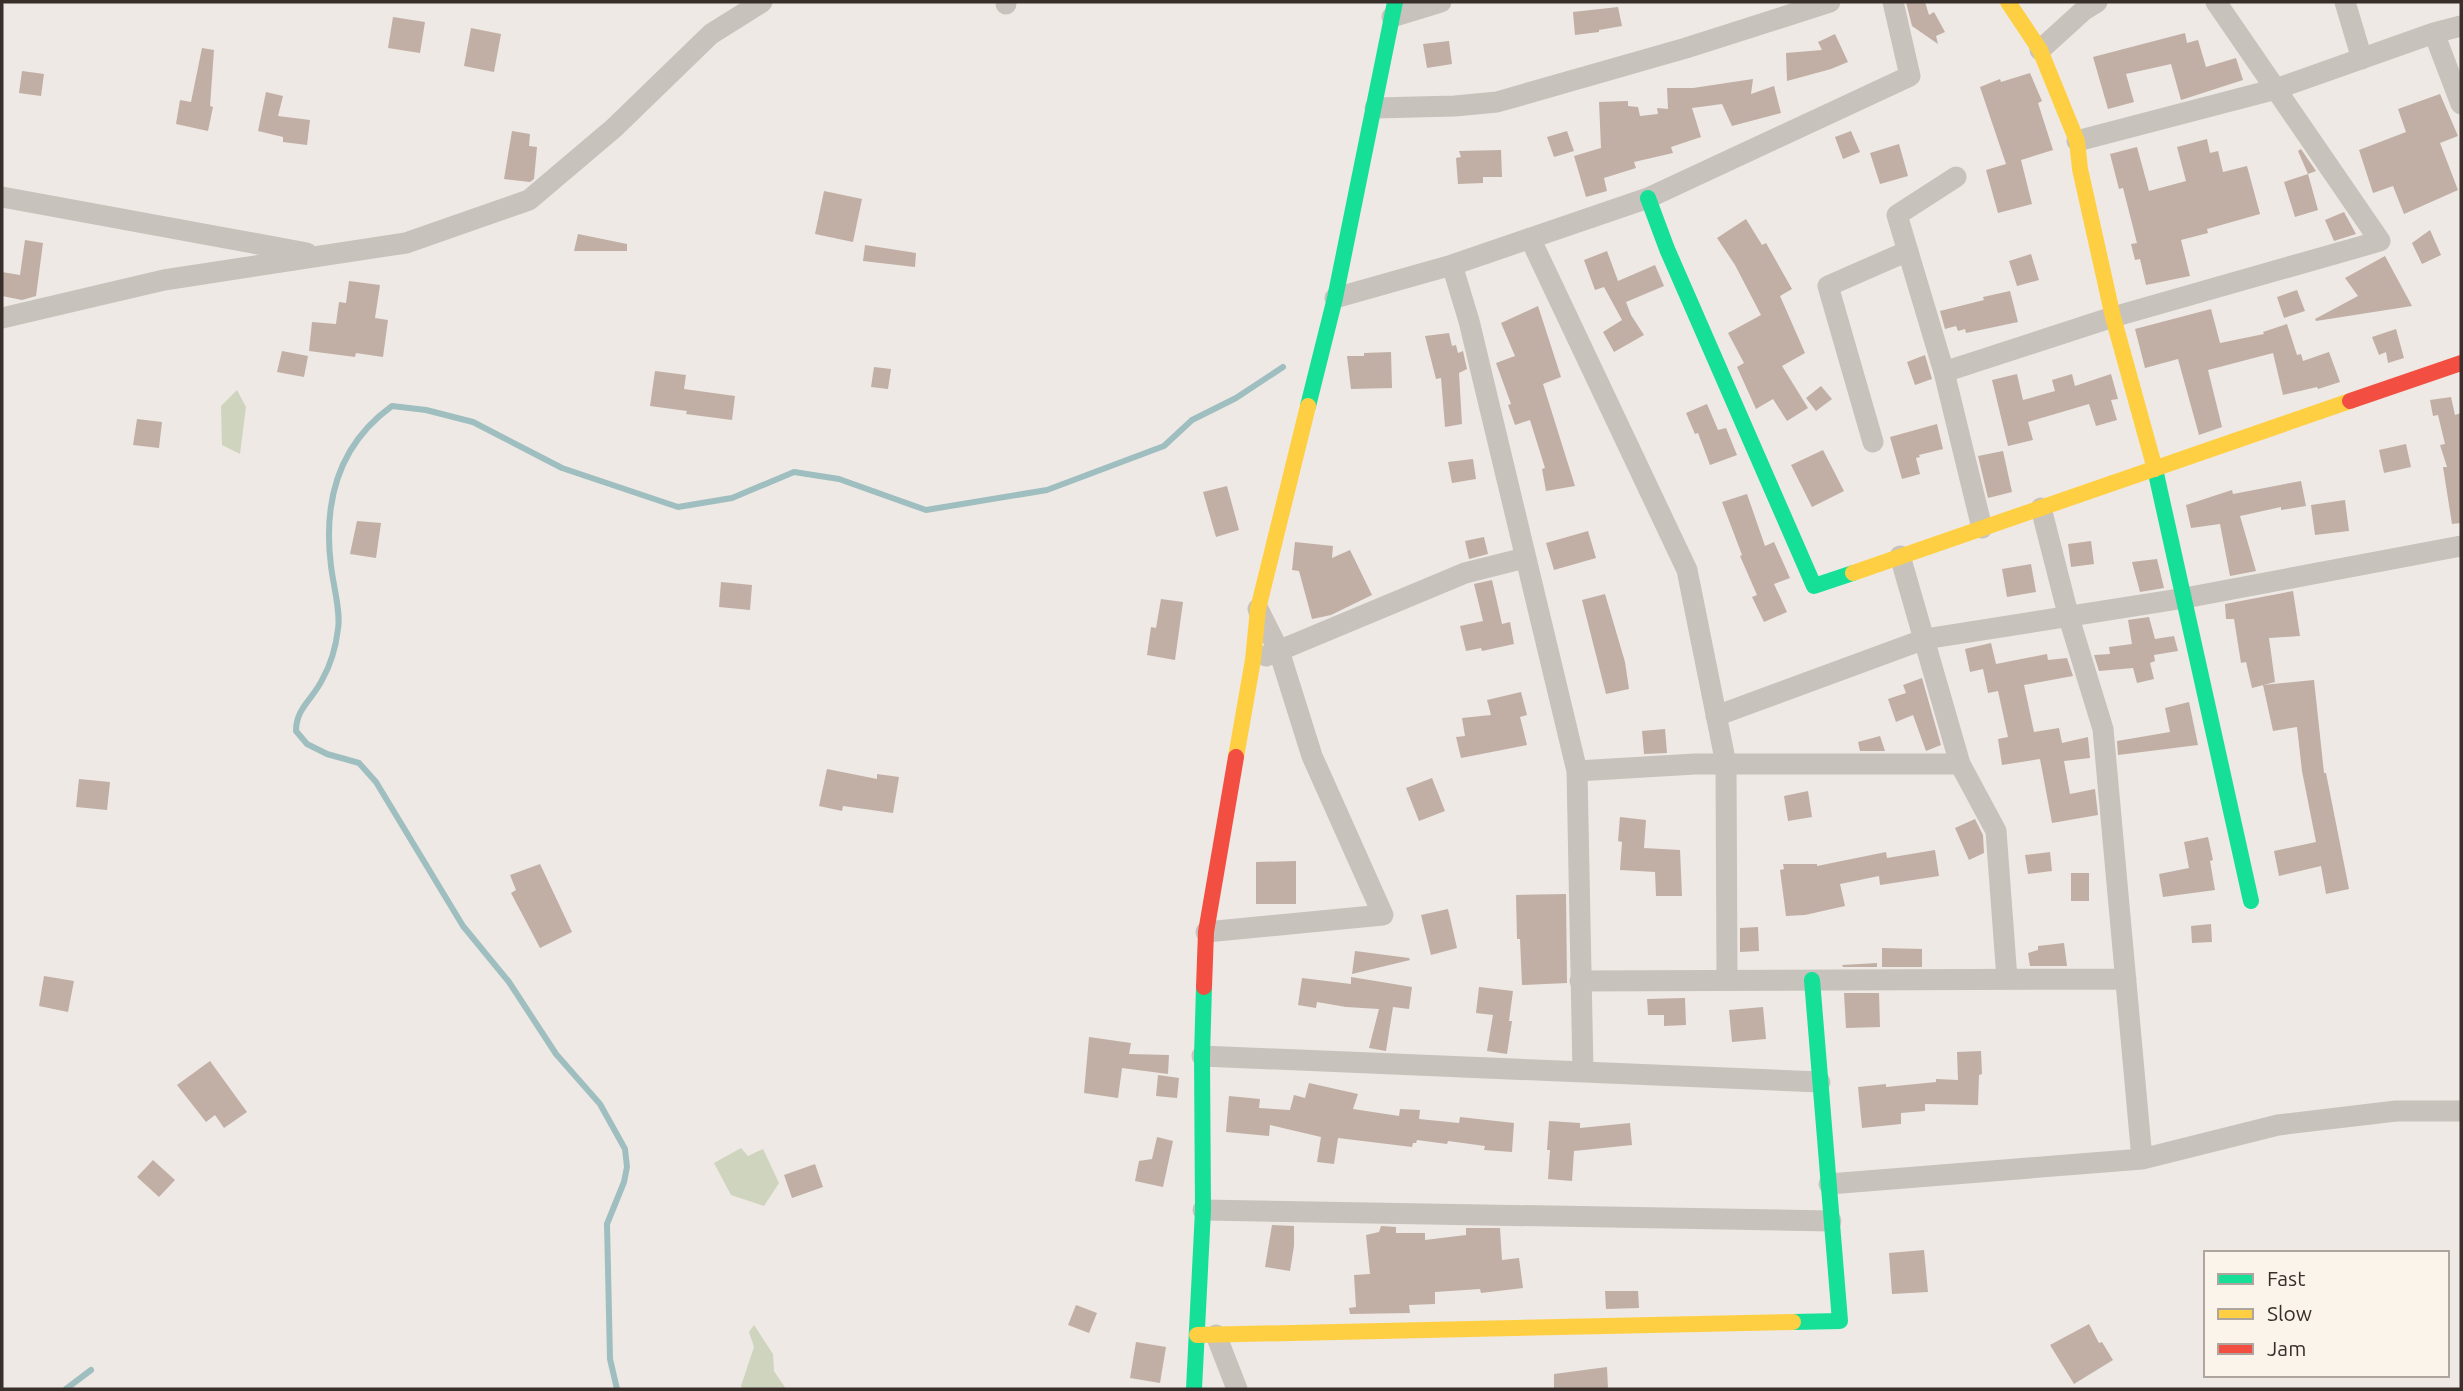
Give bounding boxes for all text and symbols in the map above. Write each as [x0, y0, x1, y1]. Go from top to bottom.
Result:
legend [2204, 1251, 2449, 1377]
text: Fast [2267, 1266, 2305, 1290]
text: Slow [2267, 1301, 2312, 1325]
text: Jam [2267, 1336, 2306, 1360]

